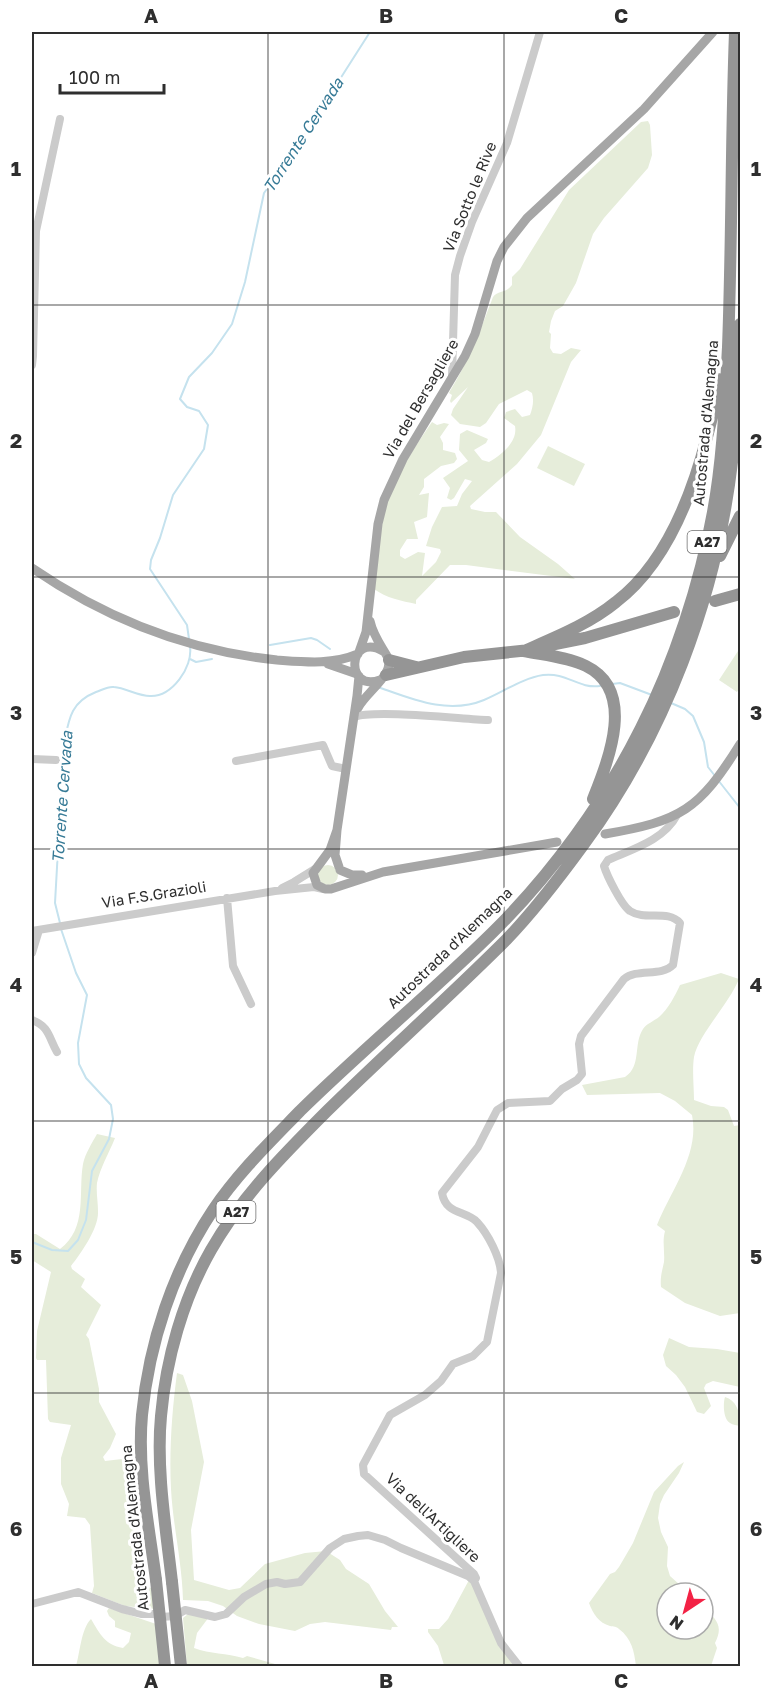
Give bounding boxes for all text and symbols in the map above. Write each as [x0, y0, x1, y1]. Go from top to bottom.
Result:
text: A [144, 3, 158, 27]
text: B [379, 3, 393, 27]
text: C [614, 3, 628, 27]
scale bar [60, 57, 164, 95]
text: 100 m [69, 66, 120, 88]
water label: Torrente Cervada [259, 73, 348, 196]
street label: Via Sotto le Rive [439, 138, 500, 255]
text: 1 [11, 156, 21, 180]
text: 1 [751, 156, 761, 180]
street label: Via del Bersagliere [379, 335, 462, 461]
street label: Autostrada d'Alemagna [689, 339, 721, 507]
text: 2 [10, 428, 22, 452]
text: 2 [750, 428, 762, 452]
road number: A27 [688, 531, 726, 553]
text: 3 [10, 700, 22, 724]
text: 3 [750, 700, 762, 724]
water label: Torrente Cervada [47, 729, 77, 864]
street label: Via F.S.Grazioli [100, 877, 207, 911]
street label: Autostrada d'Alemagna [383, 883, 515, 1012]
text: 4 [10, 972, 22, 996]
text: 4 [750, 972, 762, 996]
road number: A27 [216, 1201, 256, 1223]
text: 5 [10, 1244, 22, 1268]
text: 5 [750, 1244, 762, 1268]
street label: Autostrada d'Alemagna [116, 1444, 152, 1612]
street label: Via dell'Artigliere [383, 1469, 485, 1566]
text: 6 [10, 1516, 22, 1540]
text: 6 [750, 1516, 762, 1540]
north arrow [655, 1581, 715, 1641]
text: N [665, 1611, 687, 1635]
text: A [144, 1668, 158, 1692]
text: B [379, 1668, 393, 1692]
text: C [614, 1668, 628, 1692]

